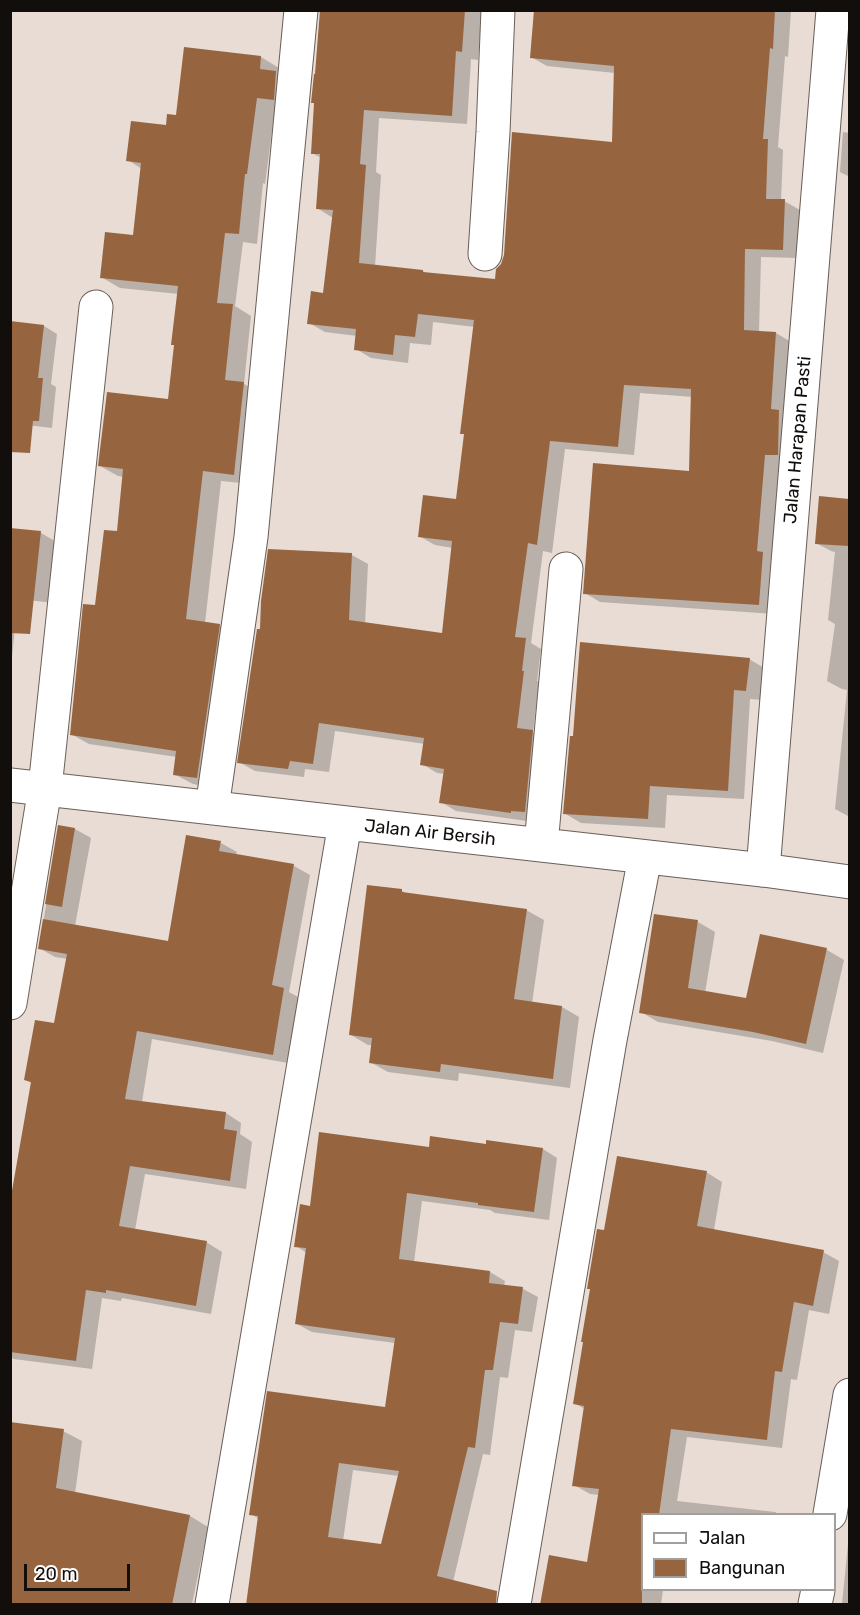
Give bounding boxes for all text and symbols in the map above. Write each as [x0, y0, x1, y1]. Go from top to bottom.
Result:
street label: Jalan Harapan Pasti [780, 355, 816, 525]
street label: Jalan Air Bersih [363, 815, 497, 851]
legend [641, 1513, 836, 1591]
text: Jalan [699, 1527, 746, 1549]
scale bar [27, 1552, 134, 1590]
text: Bangunan [699, 1557, 785, 1579]
text: 20 m [35, 1563, 77, 1585]

